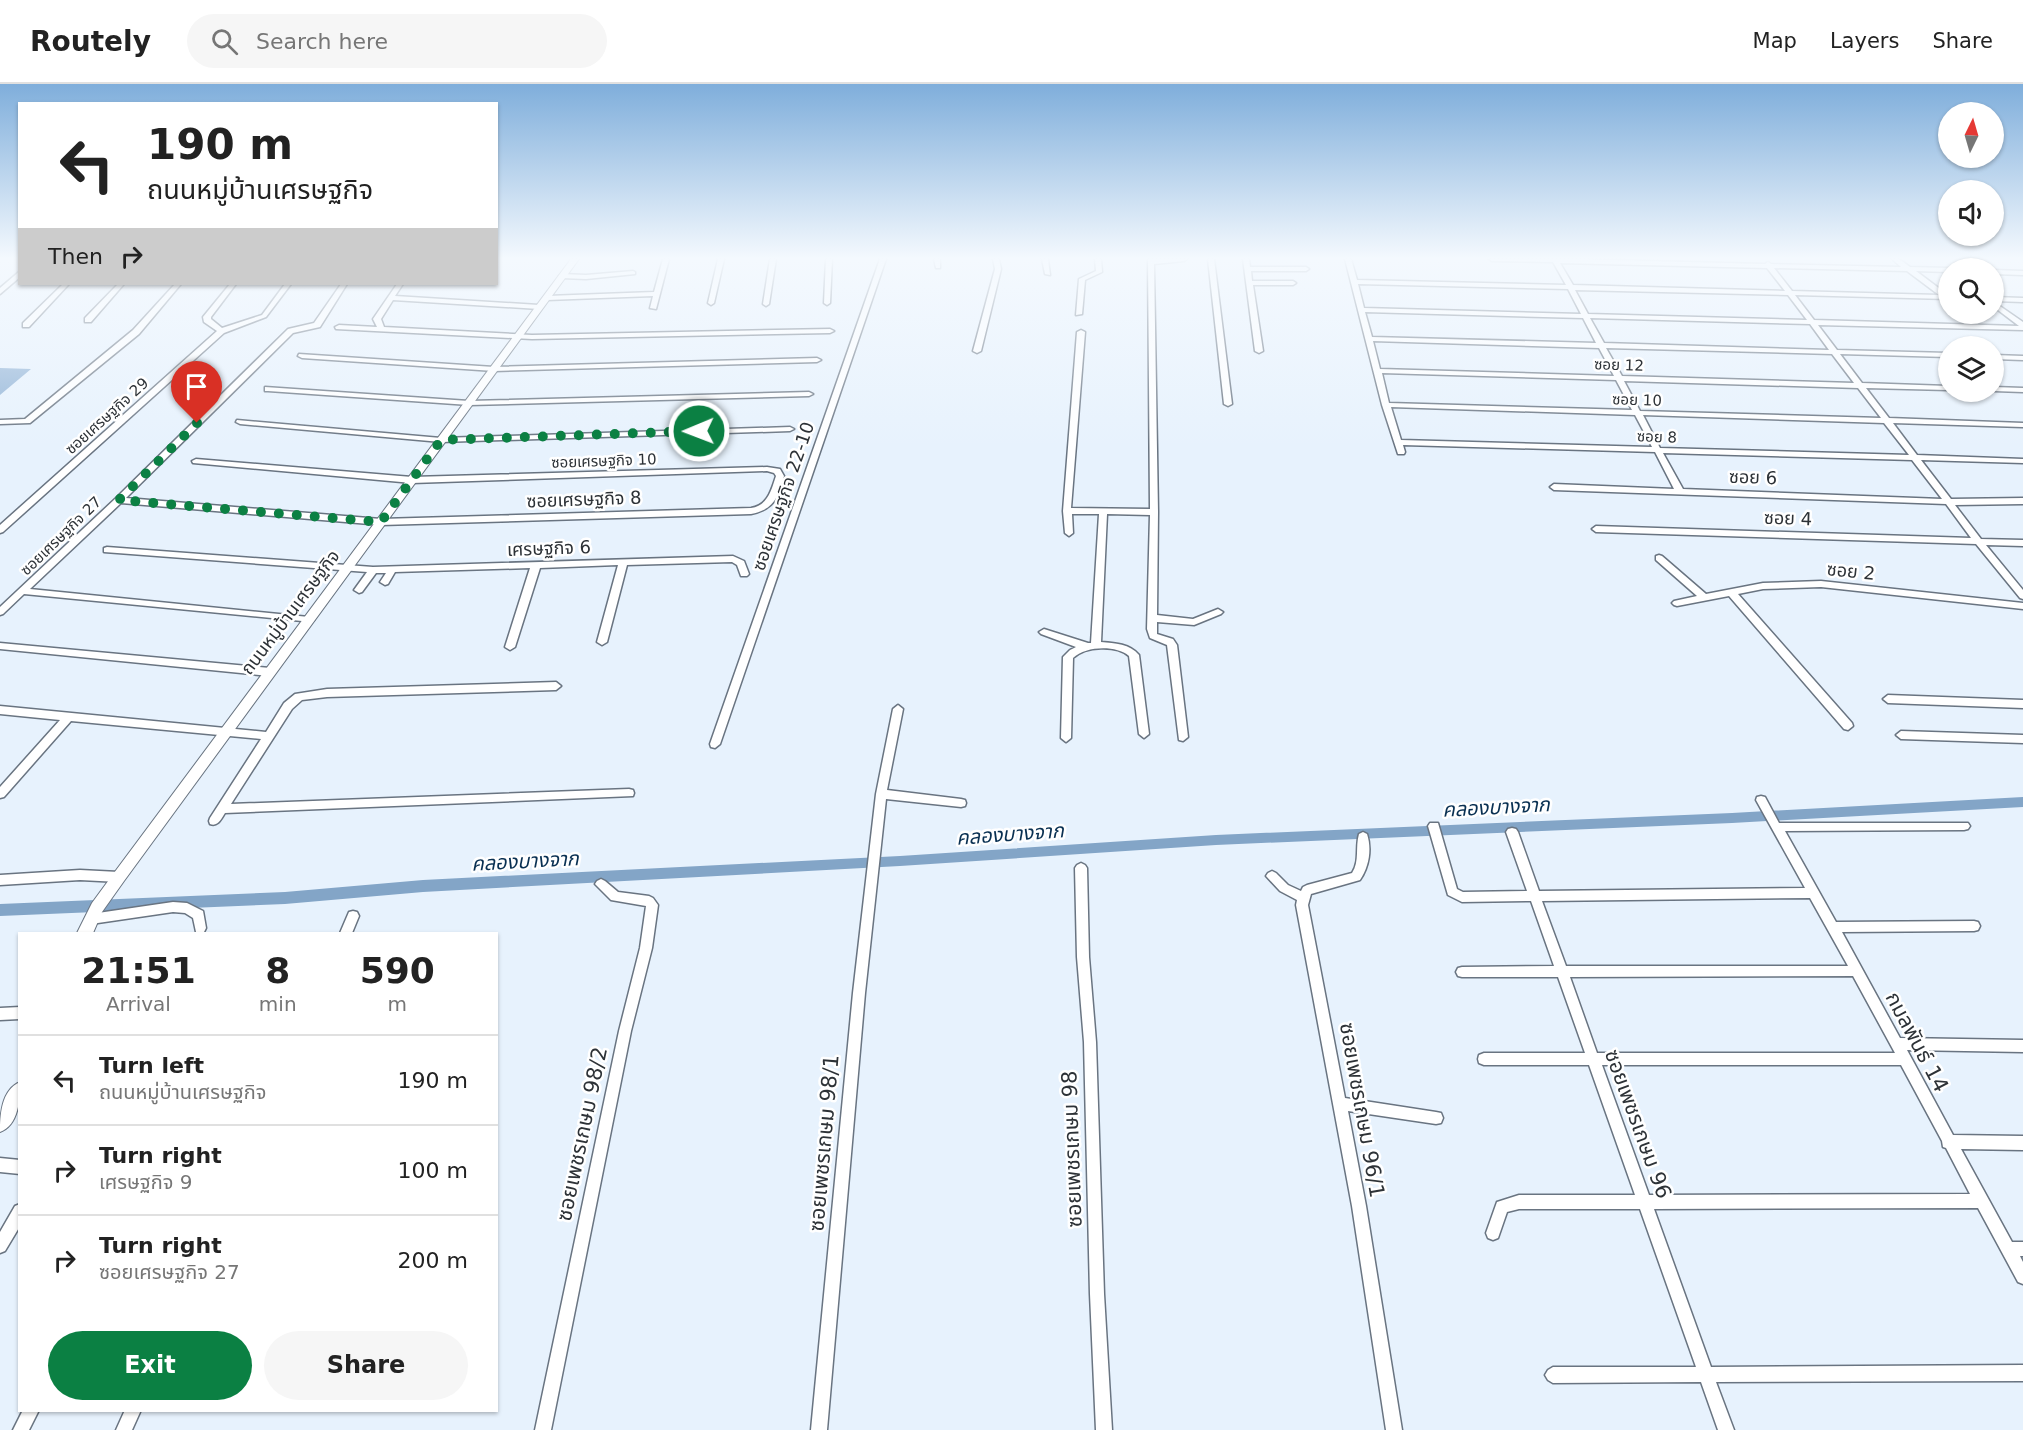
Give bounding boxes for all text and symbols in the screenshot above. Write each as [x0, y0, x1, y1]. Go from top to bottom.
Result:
search box [187, 14, 607, 68]
text: Routely [30, 25, 151, 58]
icon: search [208, 25, 241, 58]
text: Search here [256, 29, 388, 54]
text: Map [1753, 29, 1797, 53]
text: Layers [1830, 29, 1899, 53]
text: Share [1932, 29, 1993, 53]
north arrow [1938, 102, 2004, 168]
map controls [1938, 102, 2004, 402]
text: 190 m [147, 120, 293, 169]
icon: left [48, 126, 126, 204]
text: ถนนหมู่บ้านเศรษฐกิจ [147, 174, 373, 205]
button: sound [1938, 180, 2004, 246]
icon: right [115, 240, 148, 273]
text: Then [48, 244, 103, 269]
button: search [1938, 258, 2004, 324]
button: layers [1938, 336, 2004, 402]
street label: ซอย 12 [1594, 355, 1644, 375]
pin [171, 361, 222, 423]
icon: arrive [180, 370, 213, 403]
street label: ซอยเศรษฐกิจ 29 [62, 374, 152, 458]
street label: ซอย 10 [1612, 390, 1662, 410]
position arrow [667, 399, 731, 463]
street label: ซอยเศรษฐกิจ 22-10 [748, 419, 818, 573]
street label: ซอย 8 [1637, 427, 1677, 447]
street label: ซอยเศรษฐกิจ 10 [551, 450, 657, 472]
street label: ซอย 6 [1729, 466, 1777, 488]
street label: ซอยเศรษฐกิจ 8 [526, 486, 642, 512]
street label: ซอยเศรษฐกิจ 27 [17, 493, 105, 579]
street label: ซอย 4 [1764, 507, 1812, 529]
street label: เศรษฐกิจ 6 [507, 536, 591, 560]
street label: ถนนหมู่บ้านเศรษฐกิจ [236, 546, 345, 680]
street label: ซอย 2 [1826, 558, 1876, 584]
water label: คลองบางจาก [1442, 792, 1551, 822]
water label: คลองบางจาก [955, 818, 1066, 850]
water label: คลองบางจาก [471, 846, 580, 876]
text: 21:51 [81, 950, 196, 991]
text: 8 [265, 950, 290, 991]
text: 590 [360, 950, 435, 991]
street label: กมลพันธ์ 14 [1881, 988, 1953, 1096]
text: Arrival [106, 992, 171, 1016]
text: min [259, 992, 297, 1016]
text: m [388, 992, 407, 1016]
street label: ซอยเพชรเกษม 96/1 [1335, 1021, 1389, 1199]
street label: ซอยเพชรเกษม 98/2 [552, 1045, 612, 1223]
street label: ซอยเพชรเกษม 96 [1600, 1046, 1676, 1202]
text: Turn left [99, 1053, 204, 1078]
street label: ซอยเพชรเกษม 98/1 [804, 1054, 844, 1232]
icon: left [48, 1064, 81, 1097]
text: 190 m [398, 1068, 468, 1093]
street label: ซอยเพชรเกษม 98 [1057, 1070, 1087, 1228]
text: ถนนหมู่บ้านเศรษฐกิจ [99, 1080, 266, 1104]
text: Turn right [99, 1143, 222, 1168]
icon: right [48, 1154, 81, 1187]
text: 100 m [398, 1158, 468, 1183]
text: เศรษฐกิจ 9 [99, 1170, 192, 1194]
text: Turn right [99, 1233, 222, 1258]
icon: right [48, 1244, 81, 1277]
text: 200 m [398, 1248, 468, 1273]
text: ซอยเศรษฐกิจ 27 [99, 1260, 240, 1284]
button: Exit [48, 1331, 252, 1400]
button: Share [264, 1331, 468, 1400]

